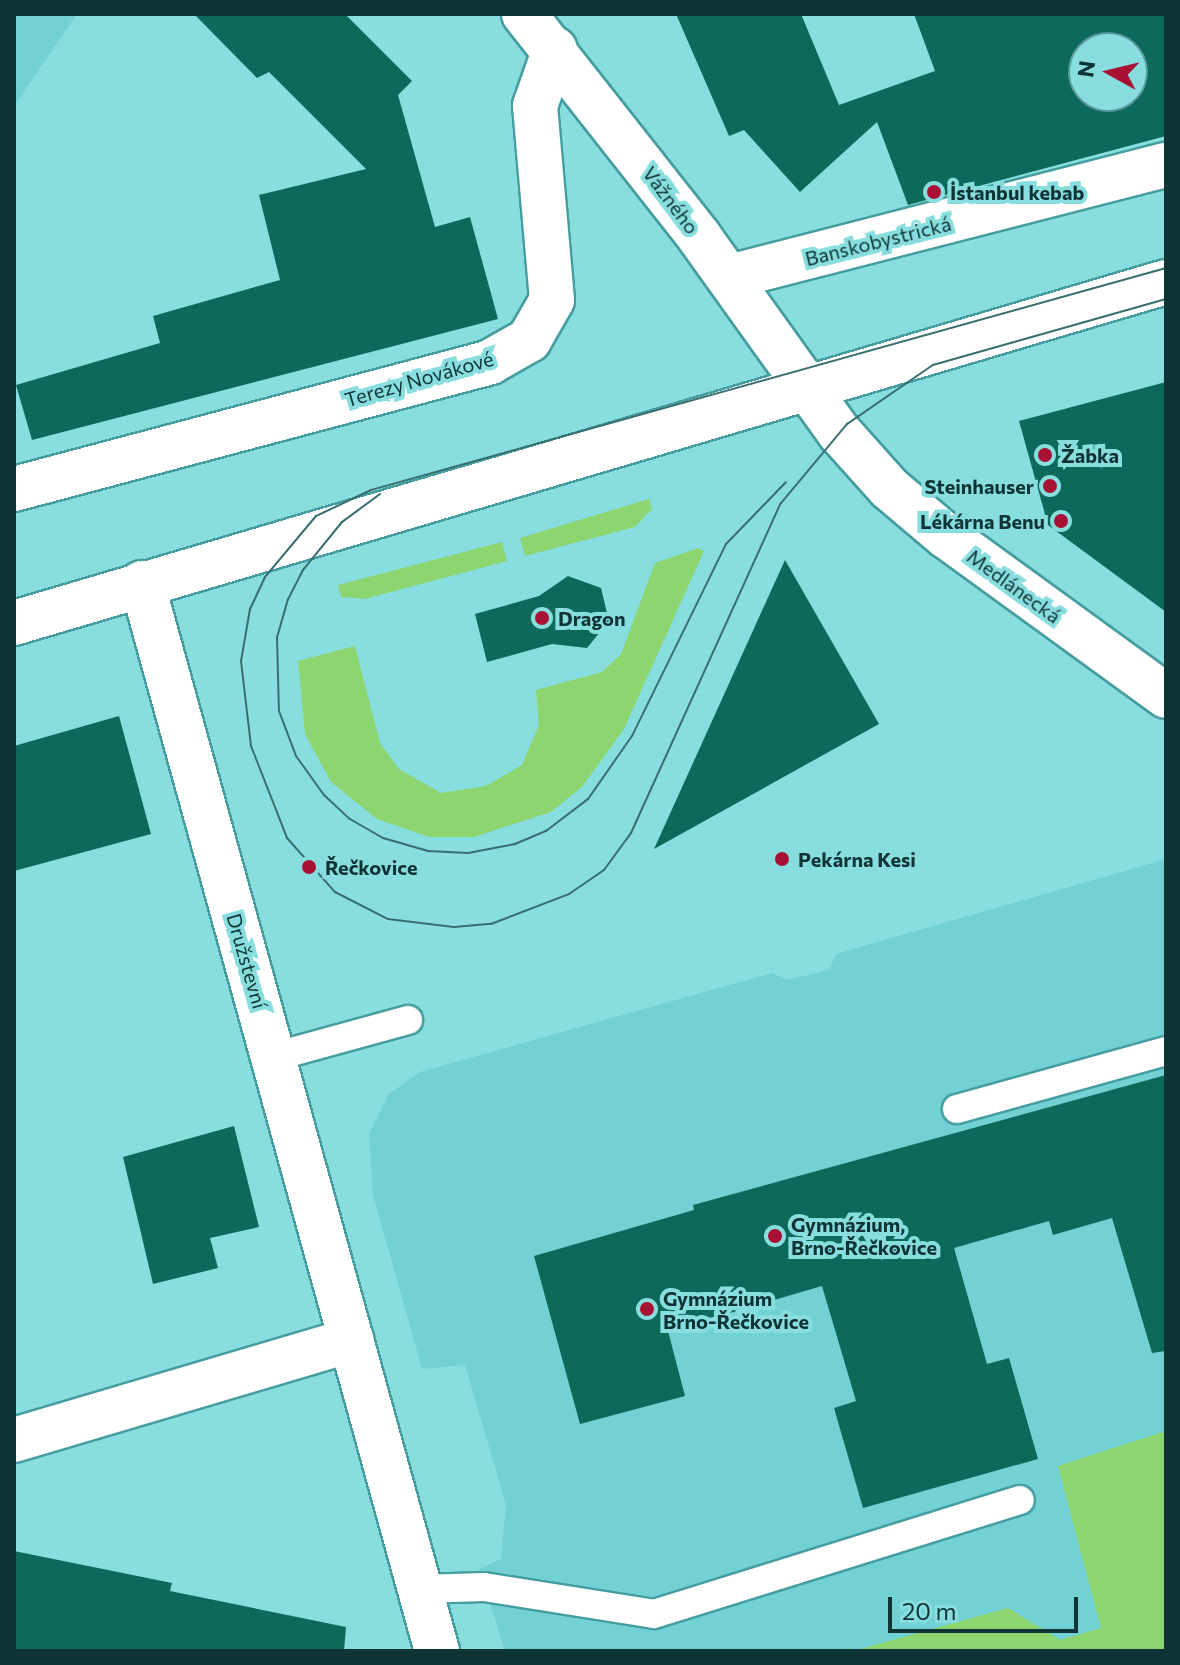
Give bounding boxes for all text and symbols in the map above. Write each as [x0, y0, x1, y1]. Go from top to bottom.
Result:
north arrow [1068, 32, 1148, 112]
text: N [1071, 59, 1100, 79]
street label: Vážného [638, 161, 704, 239]
place label: İstanbul kebab [950, 180, 1084, 204]
marker: İstanbul kebab [925, 183, 943, 201]
street label: Banskobystrická [803, 211, 953, 271]
street label: Terezy Novákové [342, 346, 496, 412]
place label: Žabka [1061, 443, 1119, 467]
marker: Žabka [1036, 446, 1054, 464]
place label: Steinhauser [925, 474, 1034, 498]
marker: Steinhauser [1041, 477, 1059, 495]
place label: Lékárna Benu [920, 509, 1045, 533]
marker: Lékárna Benu [1052, 512, 1070, 530]
street label: Medlánecká [963, 544, 1065, 628]
place label: Dragon [558, 606, 626, 630]
marker: Dragon [533, 609, 551, 627]
place label: Pekárna Kesi [798, 847, 916, 871]
marker: Pekárna Kesi [773, 850, 791, 868]
place label: Řečkovice [325, 855, 417, 879]
marker: Řečkovice [300, 858, 318, 876]
street label: Družstevní [222, 911, 272, 1011]
place label: Gymnázium, Brno-Řečkovice [791, 1212, 937, 1259]
marker: Gymnázium, Brno-Řečkovice [766, 1227, 784, 1245]
place label: Gymnázium Brno-Řečkovice [663, 1286, 809, 1333]
marker: Gymnázium Brno-Řečkovice [638, 1300, 656, 1318]
scale bar [892, 1581, 1082, 1631]
text: 20 m [902, 1596, 956, 1625]

